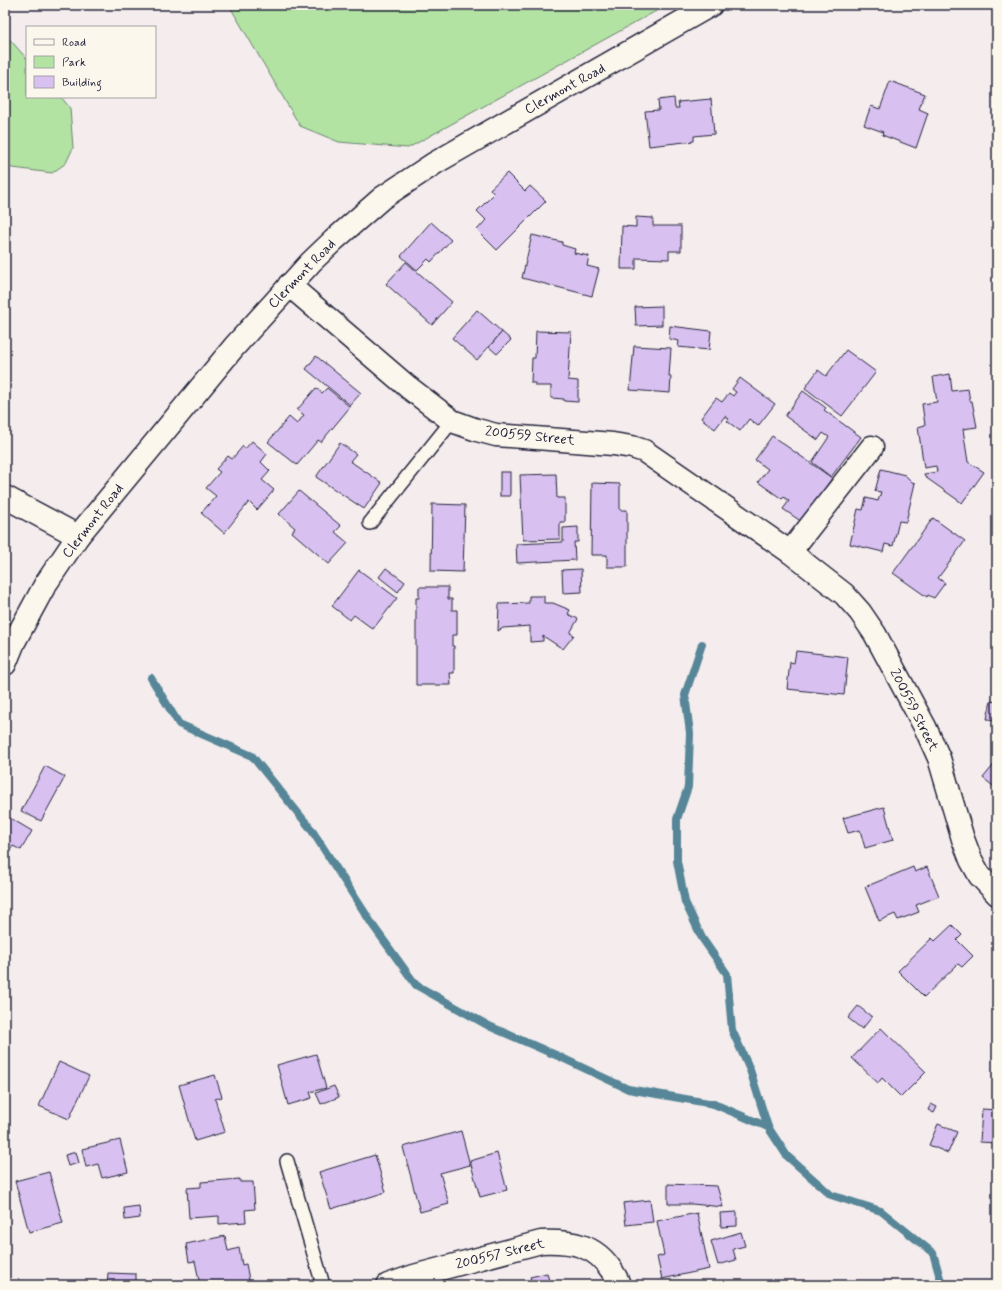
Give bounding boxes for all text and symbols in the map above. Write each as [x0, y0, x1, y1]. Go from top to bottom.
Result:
legend [26, 26, 156, 98]
text: Road [62, 35, 86, 51]
text: Park [62, 55, 86, 71]
street label: Clermont Road [521, 59, 609, 119]
text: Building [62, 75, 102, 92]
street label: Clermont Road [264, 235, 340, 313]
street label: 200559 Street [484, 422, 577, 450]
street label: Clermont Road [58, 480, 128, 562]
street label: 200559 Street [885, 666, 943, 755]
street label: 200557 Street [454, 1234, 547, 1274]

